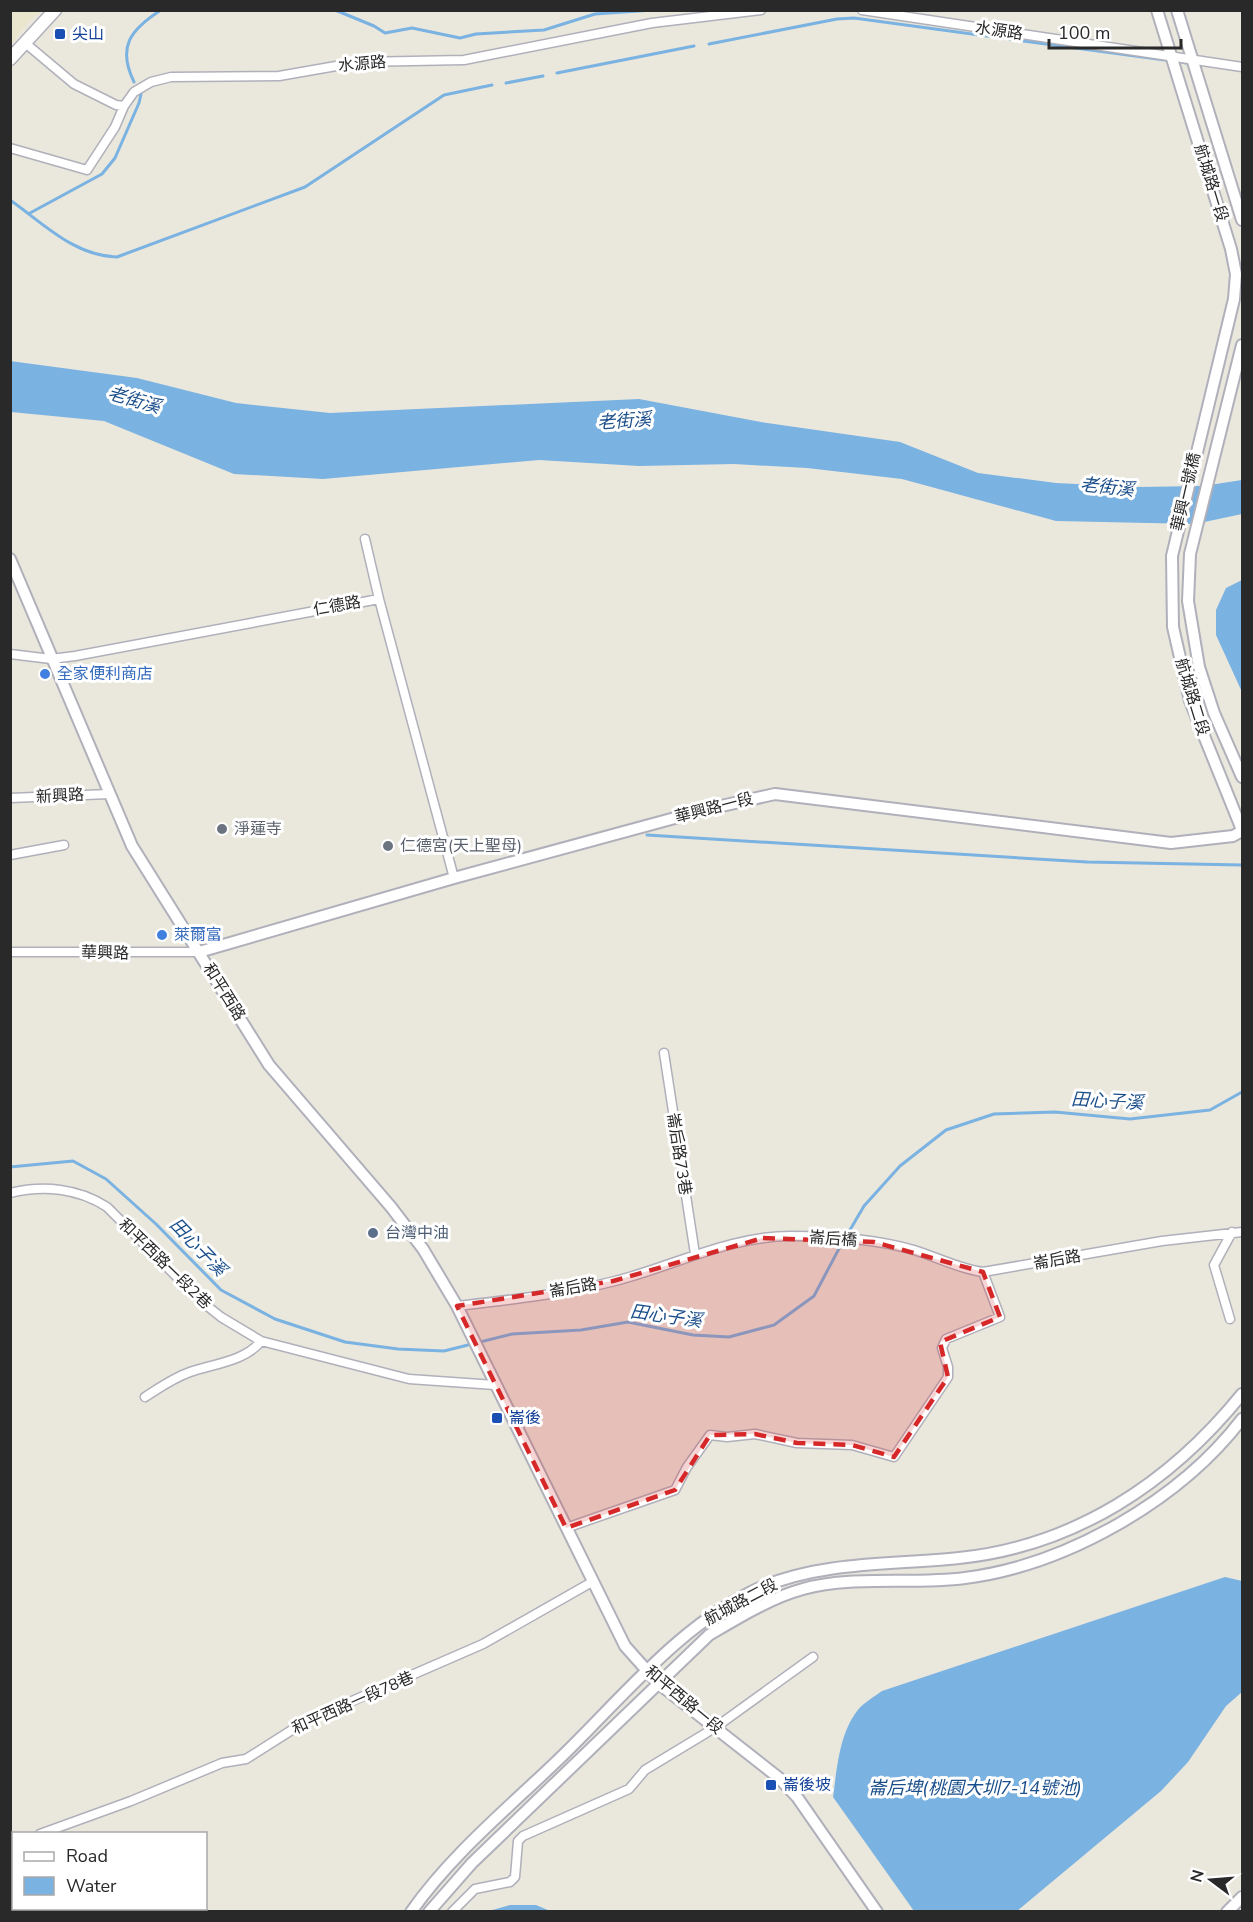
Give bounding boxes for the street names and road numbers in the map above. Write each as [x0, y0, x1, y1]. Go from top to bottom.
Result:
street label: 水源路 [974, 17, 1024, 45]
street label: 水源路 [337, 51, 387, 77]
street label: 航城路一段 [1189, 142, 1233, 224]
street label: 華興一號橋 [1166, 451, 1206, 533]
street label: 仁德路 [311, 591, 363, 621]
street label: 航城路二段 [1170, 656, 1214, 738]
street label: 新興路 [35, 784, 85, 808]
street label: 華興路一段 [673, 788, 755, 828]
street label: 華興路 [81, 942, 129, 964]
street label: 和平西路 [198, 959, 250, 1025]
street label: 崙后路73巷 [662, 1111, 696, 1197]
street label: 和平西路一段2巷 [114, 1214, 216, 1314]
street label: 崙后橋 [808, 1226, 858, 1252]
street label: 崙后路 [1031, 1245, 1083, 1275]
street label: 崙后路 [547, 1273, 599, 1303]
street label: 航城路二段 [701, 1574, 781, 1630]
street label: 和平西路一段 [640, 1661, 728, 1739]
street label: 和平西路一段78巷 [289, 1666, 417, 1740]

